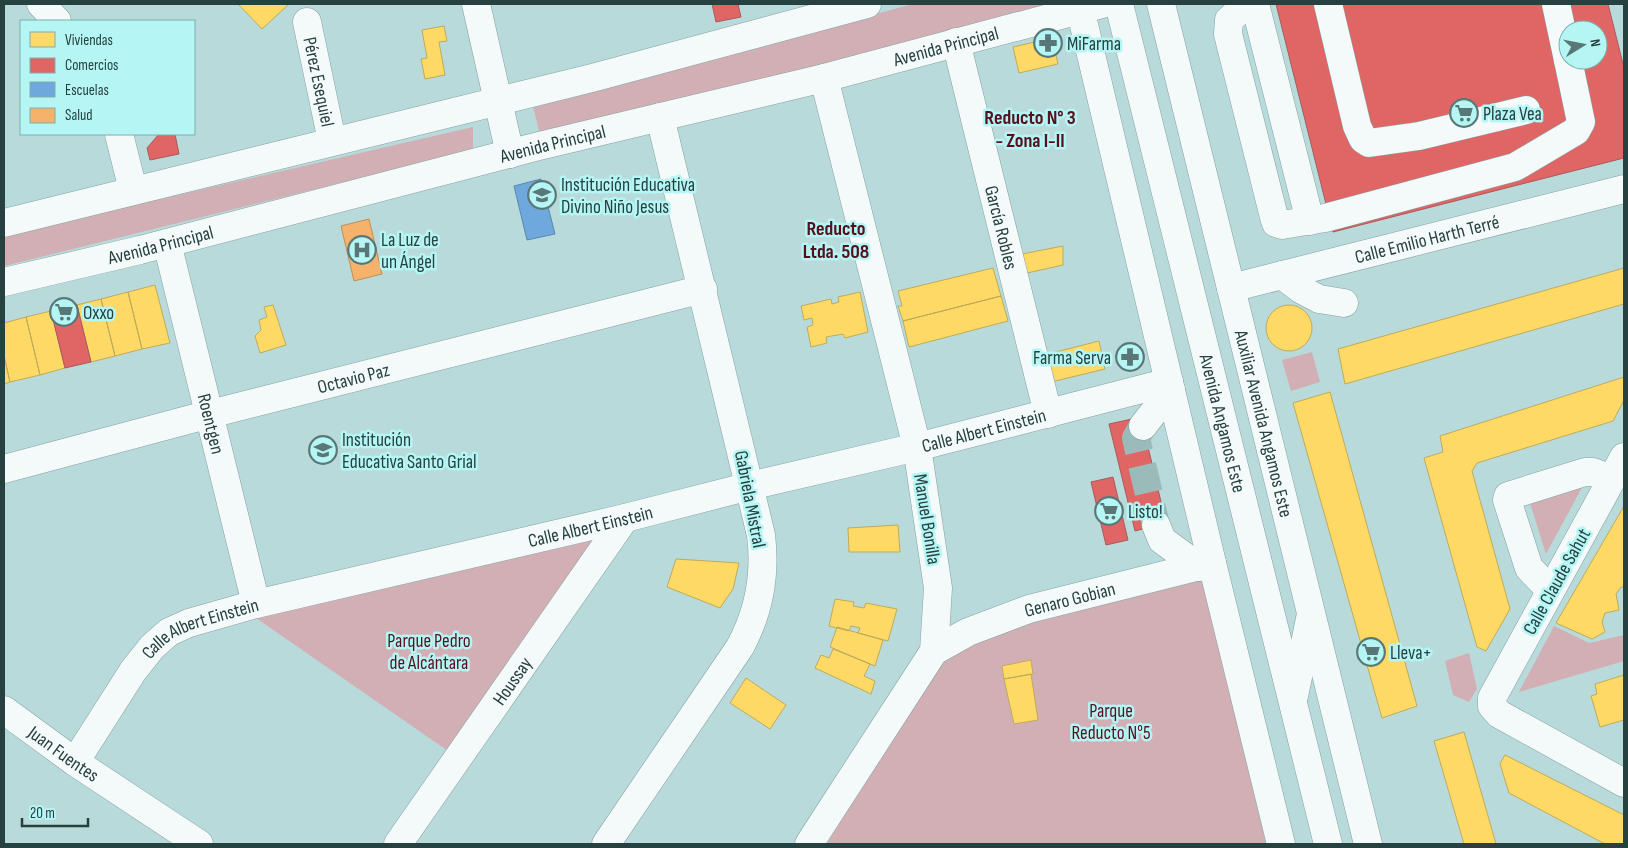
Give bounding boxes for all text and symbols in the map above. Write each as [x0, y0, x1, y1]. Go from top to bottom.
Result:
legend [20, 20, 195, 135]
north arrow [1558, 20, 1608, 70]
street label: Avenida Principal [890, 22, 1001, 72]
pharmacy icon: MiFarma [1033, 28, 1063, 58]
text: Viviendas [65, 31, 113, 50]
place label: MiFarma [1067, 33, 1121, 56]
street label: Pérez Esequiel [297, 35, 339, 129]
text: N [1586, 38, 1604, 48]
text: Comercios [65, 56, 119, 75]
text: Escuelas [65, 81, 109, 100]
supermarket icon: Plaza Vea [1449, 98, 1479, 128]
place label: Plaza Vea [1483, 103, 1542, 126]
text: Salud [65, 106, 93, 125]
district label: Reducto N° 3 - Zona I-II [984, 106, 1076, 153]
street label: Avenida Principal [497, 121, 608, 169]
place label: Institución Educativa Divino Niño Jesus [561, 174, 695, 219]
school or university icon: Institución Educativa Divino Niño Jesus [527, 180, 557, 210]
street label: García Robles [979, 183, 1022, 272]
street label: Calle Emilio Harth Terré [1353, 211, 1502, 269]
district label: Reducto Ltda. 508 [803, 217, 869, 264]
street label: Avenida Principal [105, 221, 216, 270]
place label: La Luz de un Ángel [381, 229, 439, 274]
hospital icon: La Luz de un Ángel [347, 235, 377, 265]
supermarket icon: Oxxo [49, 297, 79, 327]
place label: Oxxo [83, 302, 114, 325]
street label: Auxiliar Avenida Angamos Este [1229, 327, 1297, 520]
pharmacy icon: Farma Serva [1115, 342, 1145, 372]
place label: Farma Serva [1033, 347, 1111, 370]
street label: Avenida Angamos Este [1193, 351, 1250, 495]
street label: Octavio Paz [315, 359, 392, 399]
street label: Roentgen [192, 391, 229, 457]
street label: Calle Albert Einstein [920, 404, 1049, 458]
place label: Institución Educativa Santo Grial [342, 429, 477, 474]
school or university icon: Institución Educativa Santo Grial [308, 435, 338, 465]
street label: Gabriela Mistral [729, 449, 770, 550]
street label: Manuel Bonilla [908, 472, 945, 566]
supermarket icon: Listo! [1094, 496, 1124, 526]
street label: Calle Albert Einstein [526, 501, 655, 553]
place label: Listo! [1128, 501, 1163, 524]
street label: Calle Claude Sahut [1519, 524, 1596, 639]
street label: Genaro Gobian [1022, 578, 1118, 623]
street label: Calle Albert Einstein [137, 594, 261, 664]
park label: Parque Pedro de Alcántara [387, 630, 471, 675]
supermarket icon: Lleva+ [1356, 637, 1386, 667]
place label: Lleva+ [1390, 642, 1432, 665]
street label: Houssay [488, 653, 538, 710]
park label: Parque Reducto N°5 [1071, 700, 1151, 745]
street label: Juan Fuentes [22, 721, 103, 788]
scale bar [22, 796, 89, 828]
text: 20 m [30, 804, 55, 823]

